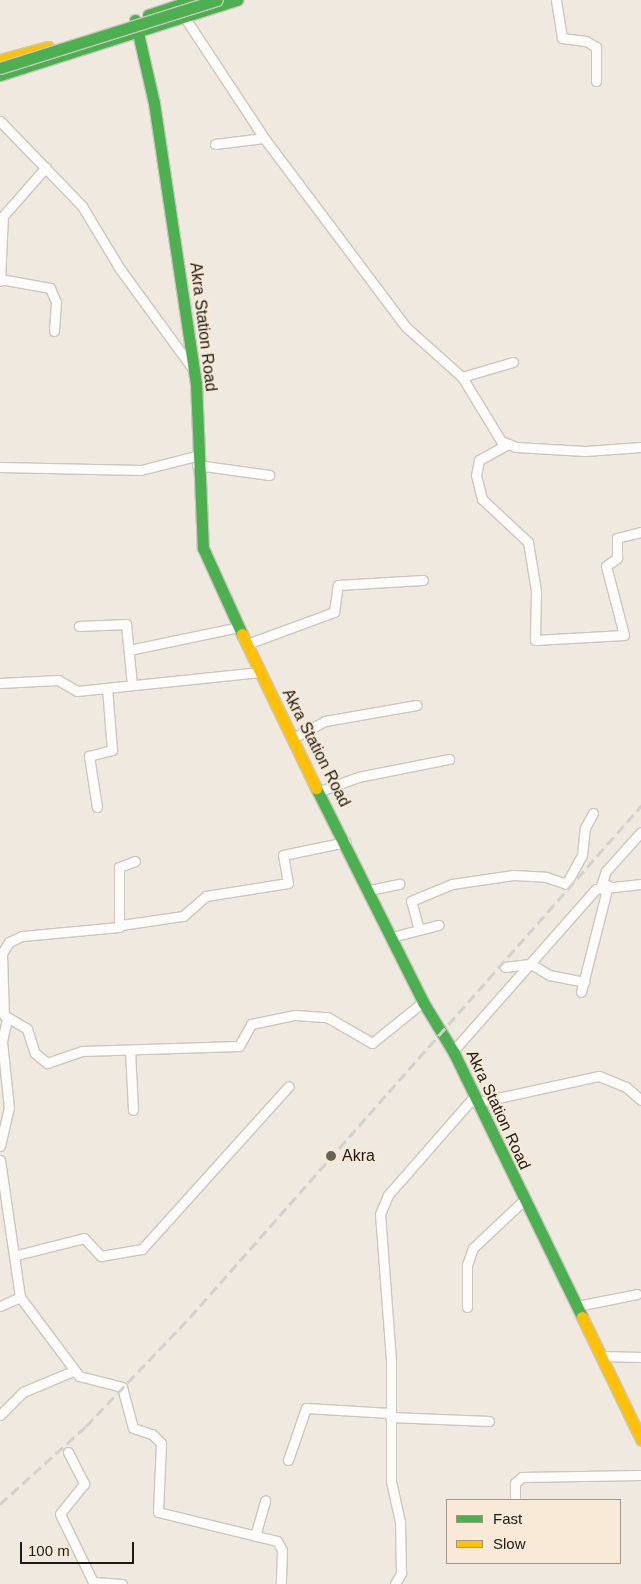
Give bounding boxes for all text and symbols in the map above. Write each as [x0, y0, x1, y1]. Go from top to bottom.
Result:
street label: Akra Station Road [186, 261, 220, 393]
street label: Akra Station Road [278, 686, 354, 810]
street label: Akra Station Road [462, 1047, 534, 1173]
place label: Akra [342, 1146, 375, 1166]
marker: Akra [324, 1149, 338, 1163]
legend [446, 1499, 621, 1564]
text: Fast [493, 1510, 522, 1527]
scale bar [22, 1532, 136, 1564]
text: Slow [493, 1535, 526, 1552]
text: 100 m [28, 1542, 70, 1559]

